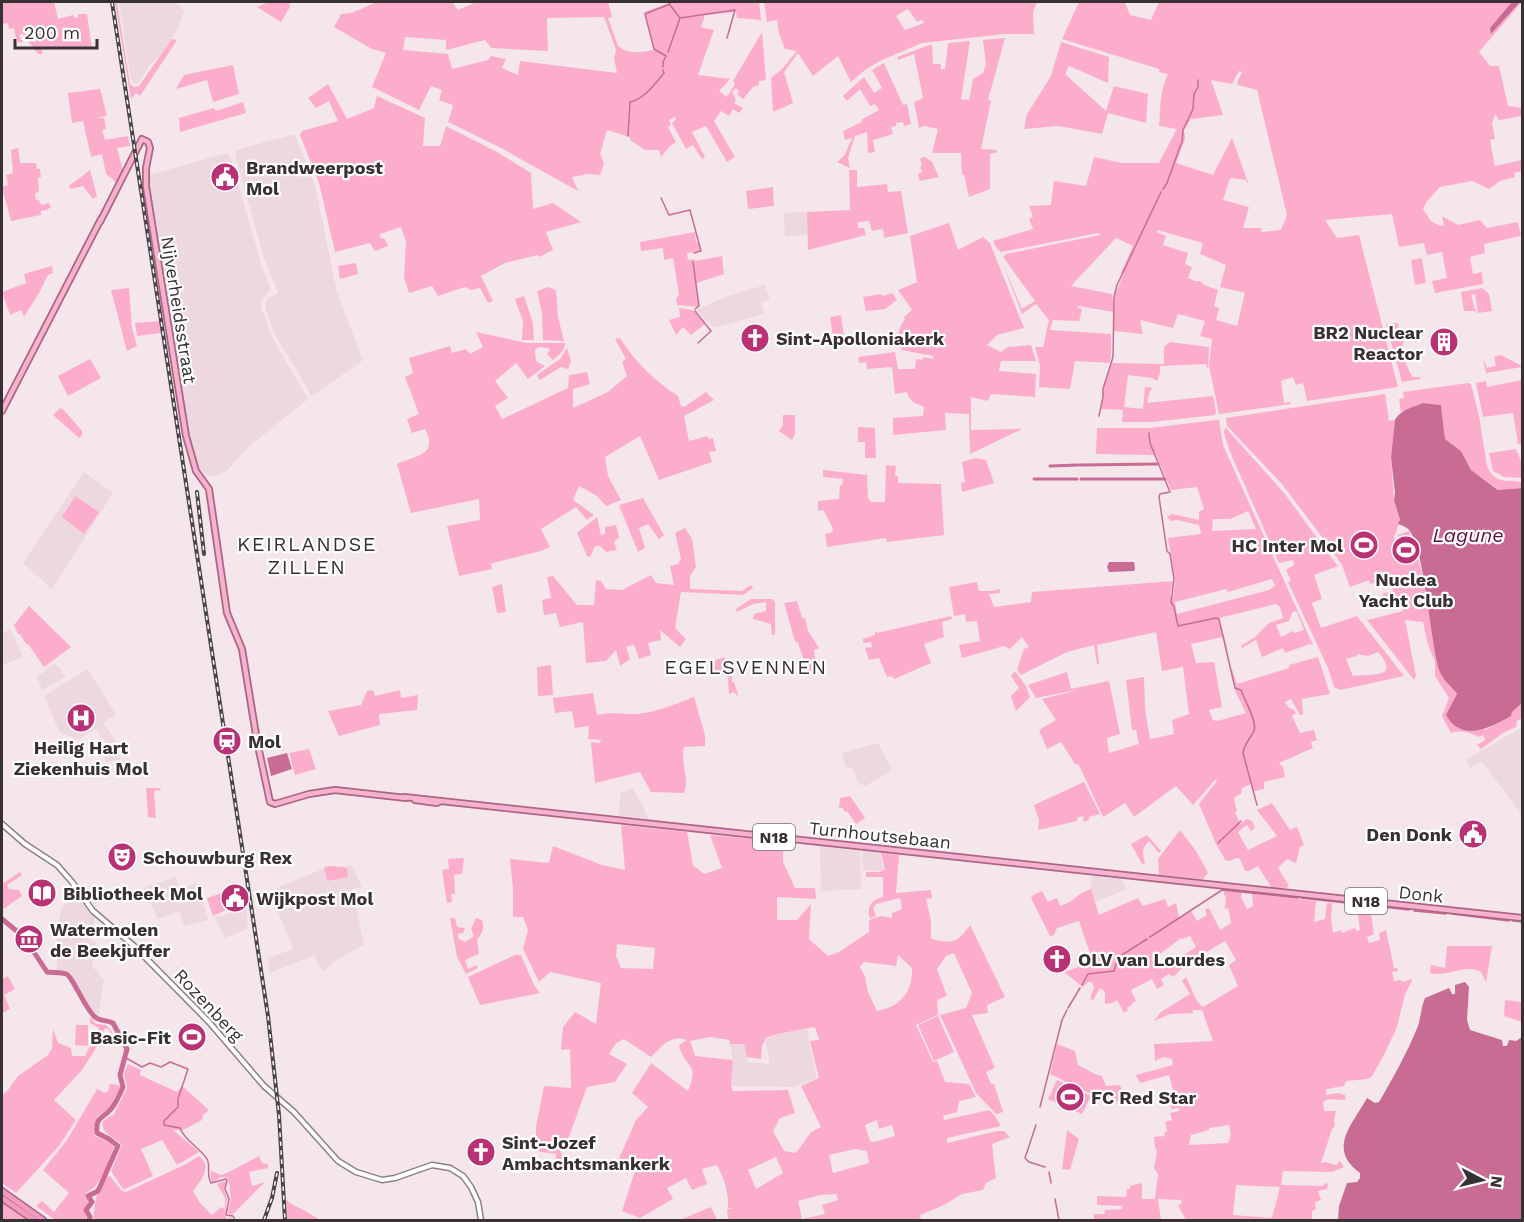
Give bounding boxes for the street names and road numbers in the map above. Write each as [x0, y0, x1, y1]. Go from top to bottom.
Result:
street label: Nijverheidsstraat [157, 235, 201, 385]
street label: Turnhoutsebaan [808, 817, 952, 853]
road number: N18 [753, 824, 795, 850]
street label: Donk [1397, 881, 1445, 907]
road number: N18 [1345, 888, 1387, 914]
street label: Rozenberg [170, 964, 248, 1046]

